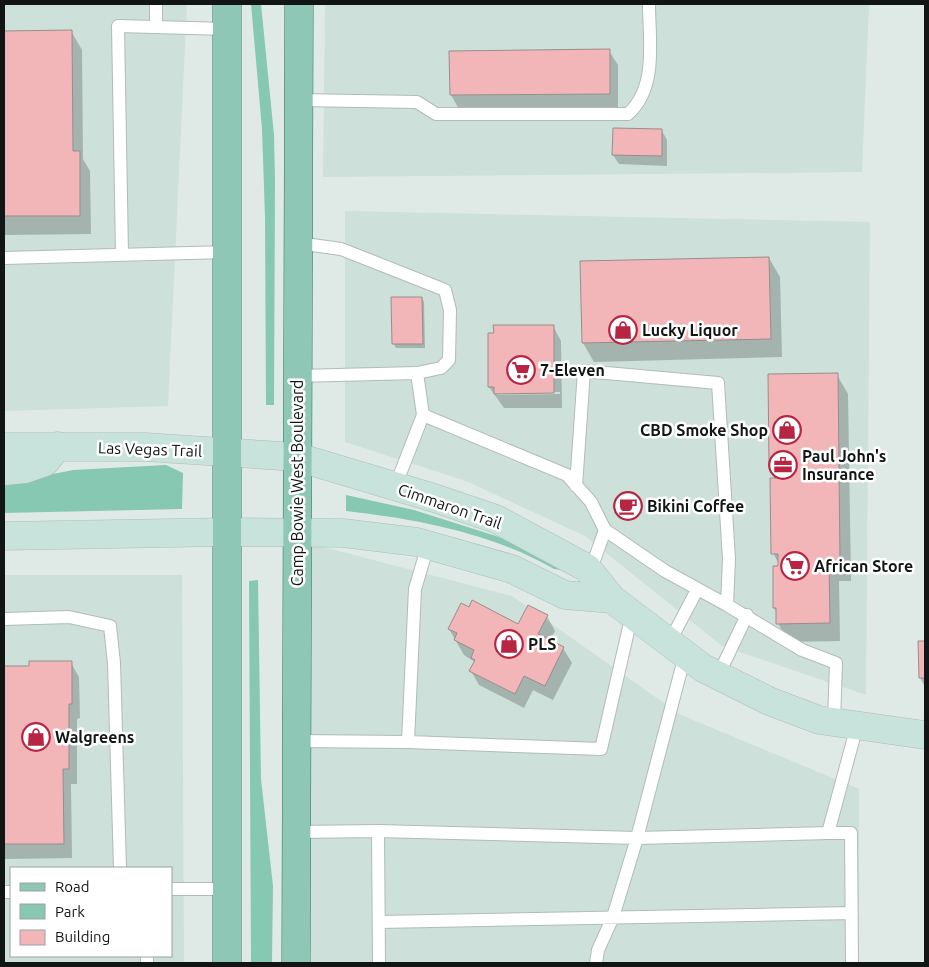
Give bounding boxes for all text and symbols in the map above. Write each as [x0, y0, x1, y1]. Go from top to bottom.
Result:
shop icon: Lucky Liquor [608, 315, 638, 345]
place label: Lucky Liquor [642, 321, 738, 339]
supermarket icon: 7-Eleven [506, 355, 536, 385]
place label: 7-Eleven [540, 361, 605, 379]
street label: Camp Bowie West Boulevard [288, 380, 306, 586]
shop icon: CBD Smoke Shop [772, 415, 802, 445]
place label: CBD Smoke Shop [640, 421, 768, 439]
street label: Las Vegas Trail [98, 438, 202, 460]
place label: Paul John's Insurance [802, 447, 886, 483]
office icon: Paul John's Insurance [768, 450, 798, 480]
street label: Cimmaron Trail [396, 480, 504, 532]
cafe icon: Bikini Coffee [613, 491, 643, 521]
place label: Bikini Coffee [647, 497, 744, 515]
supermarket icon: African Store [780, 551, 810, 581]
place label: African Store [814, 557, 913, 575]
shop icon: PLS [494, 629, 524, 659]
place label: PLS [528, 635, 556, 653]
shop icon: Walgreens [21, 722, 51, 752]
place label: Walgreens [55, 728, 134, 746]
legend [10, 867, 172, 957]
text: Road [55, 878, 90, 895]
text: Park [55, 903, 85, 920]
text: Building [55, 928, 110, 945]

